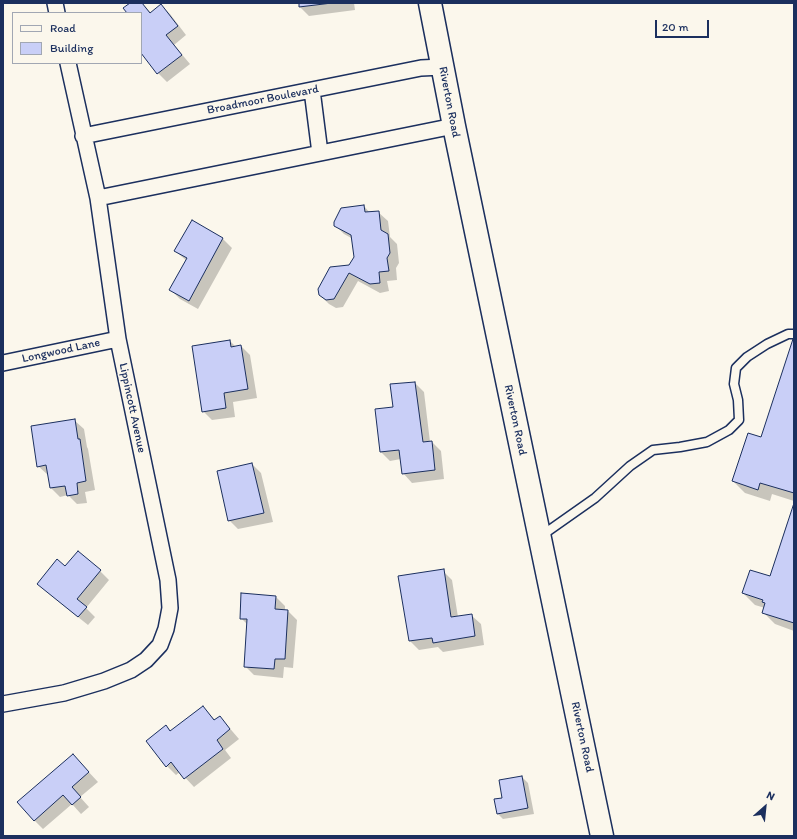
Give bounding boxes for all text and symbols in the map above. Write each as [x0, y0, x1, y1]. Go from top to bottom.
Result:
legend [12, 12, 142, 64]
scale bar [657, 12, 711, 38]
text: 20 m [662, 20, 689, 34]
text: Road [50, 21, 76, 35]
text: Building [50, 41, 93, 55]
street label: Riverton Road [435, 65, 463, 139]
street label: Broadmoor Boulevard [206, 82, 320, 118]
street label: Longwood Lane [21, 336, 101, 366]
street label: Lippincott Avenue [115, 362, 149, 454]
street label: Riverton Road [500, 383, 530, 457]
street label: Riverton Road [567, 700, 597, 774]
north arrow [745, 787, 785, 827]
text: N [764, 788, 777, 803]

